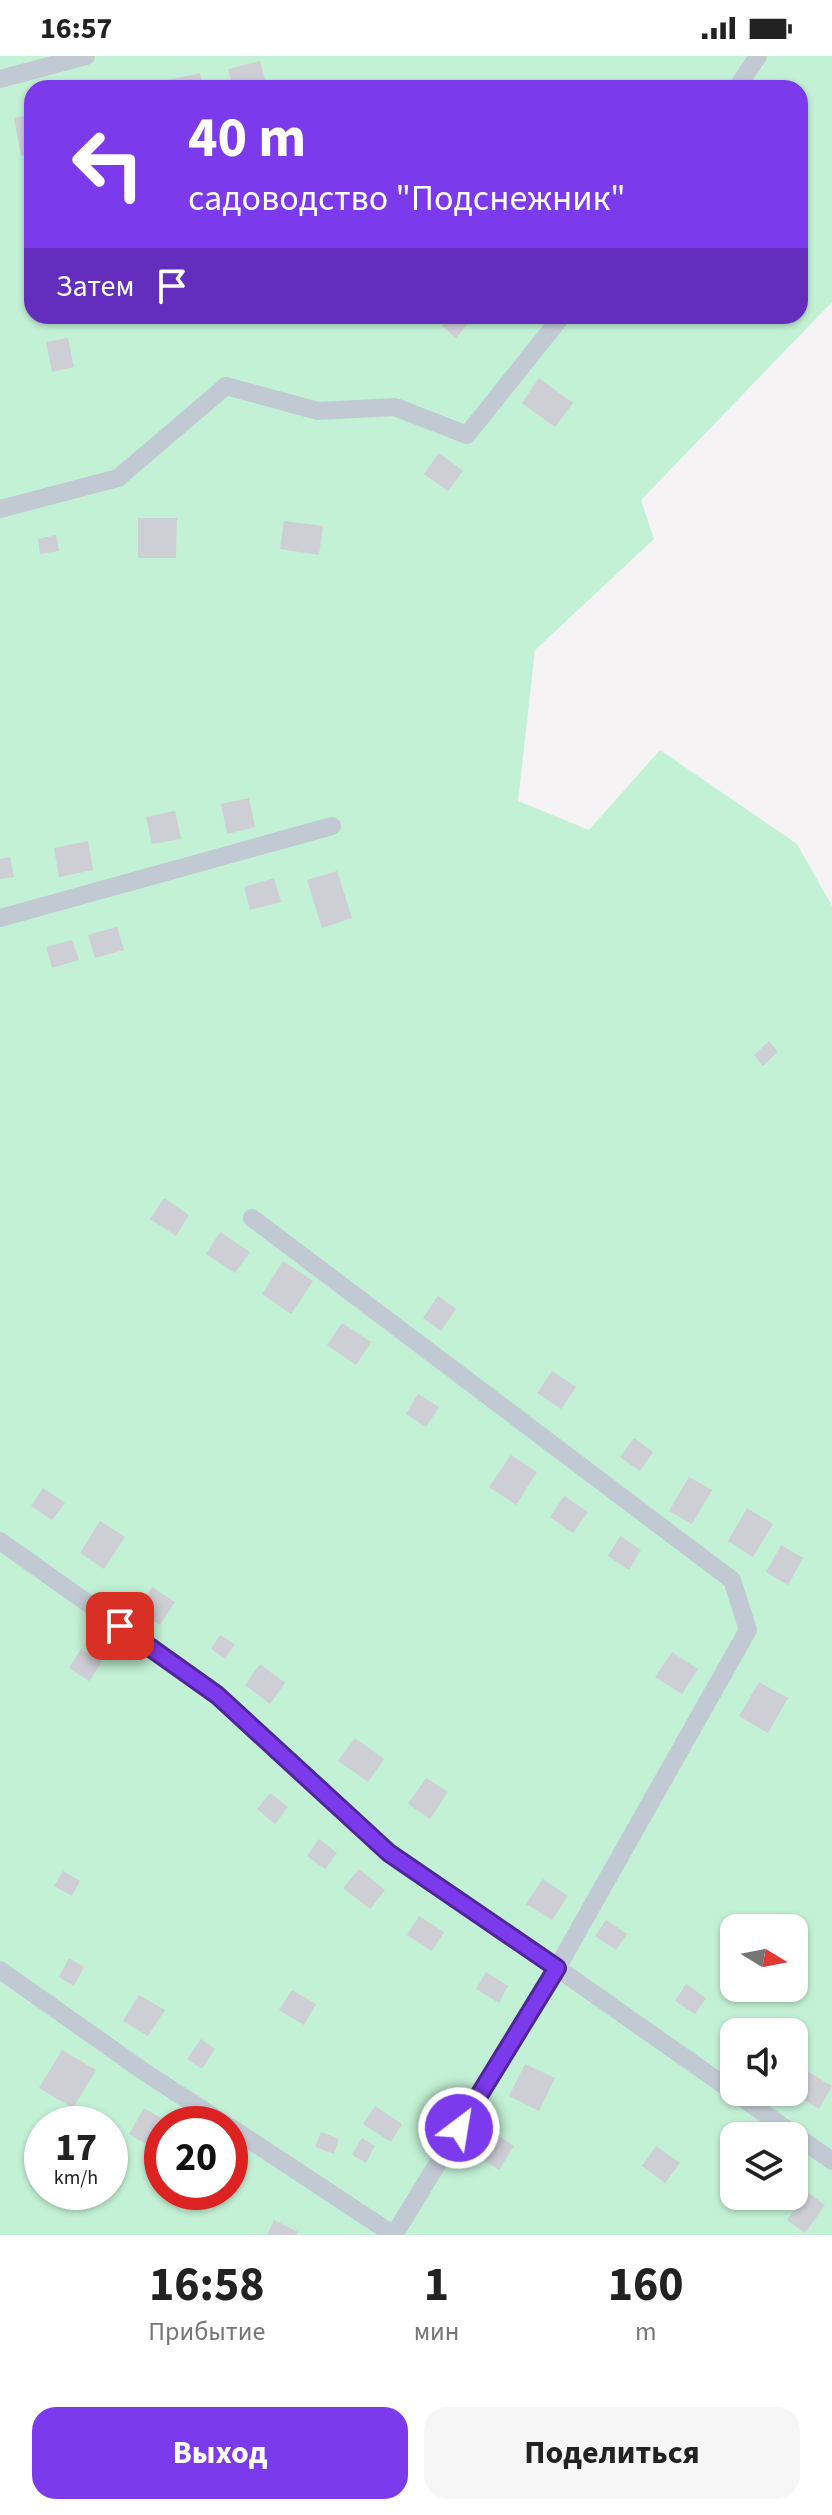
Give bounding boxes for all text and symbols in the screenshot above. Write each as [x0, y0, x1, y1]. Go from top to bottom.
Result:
text: 16:57 [40, 7, 112, 50]
text: 40 m [188, 99, 306, 178]
icon: left [56, 112, 160, 216]
text: садоводство "Подснежник" [188, 173, 626, 224]
icon: arrive [150, 264, 194, 308]
text: Затем [56, 265, 134, 308]
pin [86, 1592, 154, 1660]
icon: arrive [98, 1604, 142, 1648]
north arrow [720, 1914, 808, 2002]
map controls [720, 1914, 808, 2210]
button: sound [720, 2018, 808, 2106]
position arrow [417, 2086, 501, 2170]
speed limit sign: 20 [144, 2106, 248, 2210]
text: 17 [55, 2119, 97, 2176]
button: layers [720, 2122, 808, 2210]
text: km/h [54, 2164, 98, 2192]
text: 16:58 [149, 2251, 265, 2319]
text: 1 [424, 2251, 449, 2319]
text: 160 [608, 2251, 684, 2319]
text: Прибытие [148, 2313, 265, 2350]
text: мин [414, 2313, 459, 2350]
text: m [635, 2313, 656, 2350]
button: Выход [32, 2407, 408, 2499]
button: Поделиться [424, 2407, 800, 2499]

